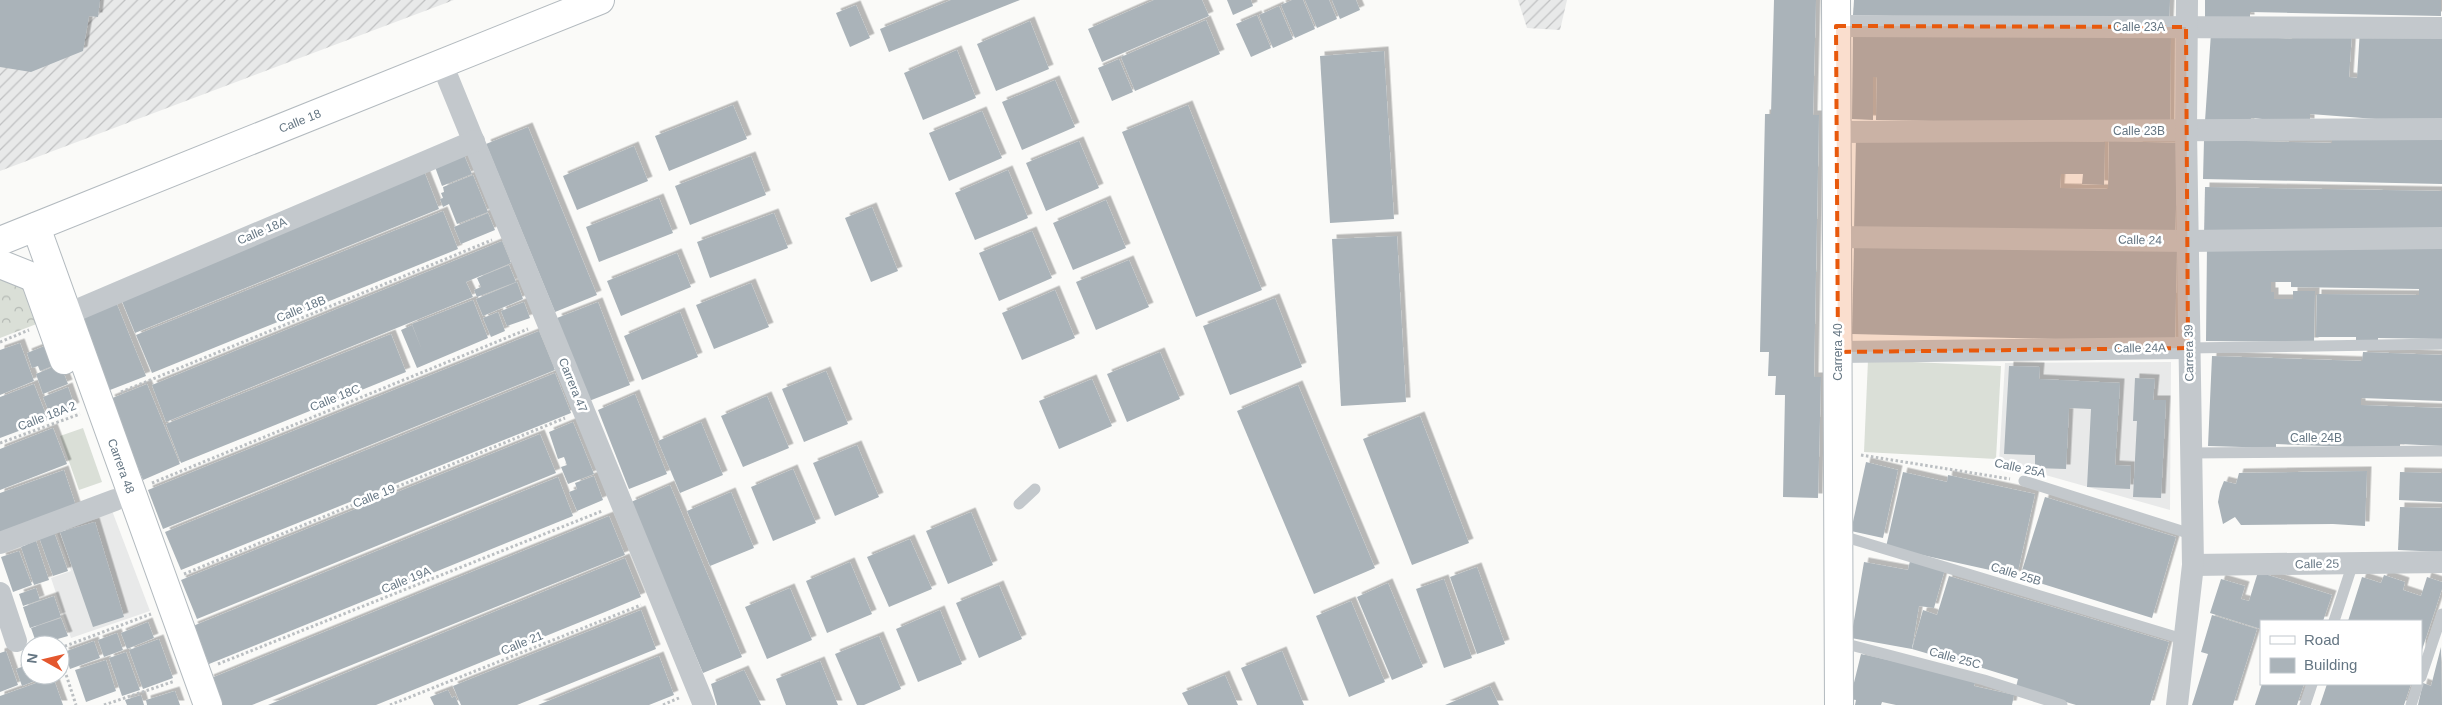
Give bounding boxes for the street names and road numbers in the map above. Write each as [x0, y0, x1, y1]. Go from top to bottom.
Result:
street label: Calle 23A [2113, 20, 2165, 34]
street label: Calle 18 [277, 106, 323, 136]
street label: Calle 23B [2113, 124, 2165, 138]
street label: Calle 18A [235, 214, 289, 248]
street label: Calle 24 [2118, 233, 2162, 247]
street label: Calle 18B [274, 293, 328, 325]
street label: Carrera 40 [1831, 323, 1845, 381]
street label: Carrera 39 [2181, 324, 2196, 382]
street label: Calle 24A [2114, 341, 2166, 355]
street label: Carrera 47 [556, 356, 590, 415]
street label: Calle 18C [308, 382, 362, 414]
street label: Calle 18A 2 [16, 398, 78, 434]
street label: Calle 24B [2290, 431, 2342, 445]
street label: Carrera 48 [105, 437, 137, 496]
street label: Calle 25A [1993, 456, 2047, 480]
street label: Calle 19 [351, 481, 397, 511]
street label: Calle 25 [2295, 557, 2339, 571]
street label: Calle 25B [1989, 560, 2043, 588]
street label: Calle 19A [379, 564, 433, 596]
street label: Calle 21 [499, 628, 545, 658]
street label: Calle 25C [1928, 644, 1983, 672]

